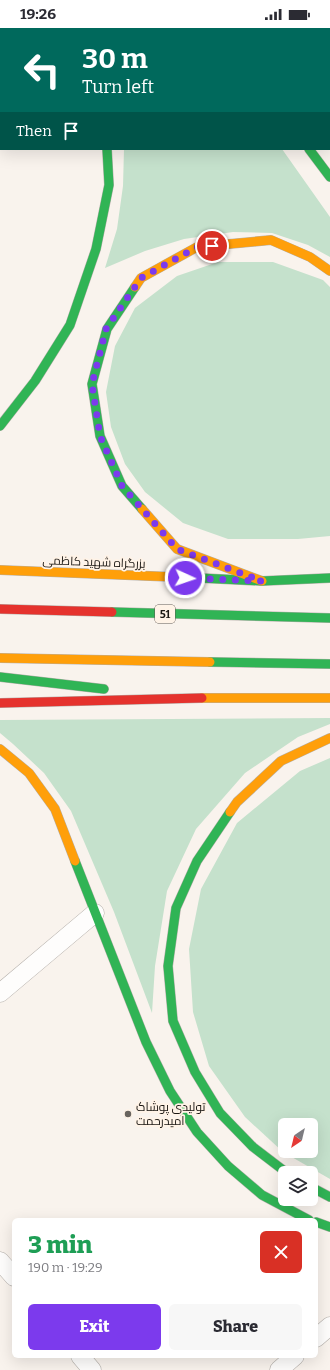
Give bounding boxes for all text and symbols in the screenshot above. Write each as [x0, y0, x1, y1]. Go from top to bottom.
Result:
text: 19:26 [20, 5, 56, 23]
text: 30 m [82, 42, 148, 75]
icon: left [16, 44, 68, 96]
text: Turn left [82, 76, 154, 98]
icon: arrive [60, 120, 82, 142]
text: Then [16, 122, 52, 140]
pin [195, 229, 229, 263]
icon: arrive [201, 235, 223, 257]
street label: بزرگراه شهید کاظمی [42, 553, 146, 571]
position arrow [164, 557, 206, 599]
road number: 51 [155, 605, 175, 623]
place label: تولیدی پوشاک امیدرحمت [136, 1100, 206, 1128]
marker: تولیدی پوشاک امیدرحمت [123, 1109, 133, 1119]
north arrow [278, 1118, 318, 1158]
map controls [278, 1118, 318, 1206]
button: layers [278, 1166, 318, 1206]
text: 3 min [28, 1231, 92, 1259]
button: close [260, 1231, 302, 1273]
text: 190 m · 19:29 [28, 1260, 103, 1275]
button: Exit [28, 1304, 161, 1350]
button: Share [169, 1304, 302, 1350]

